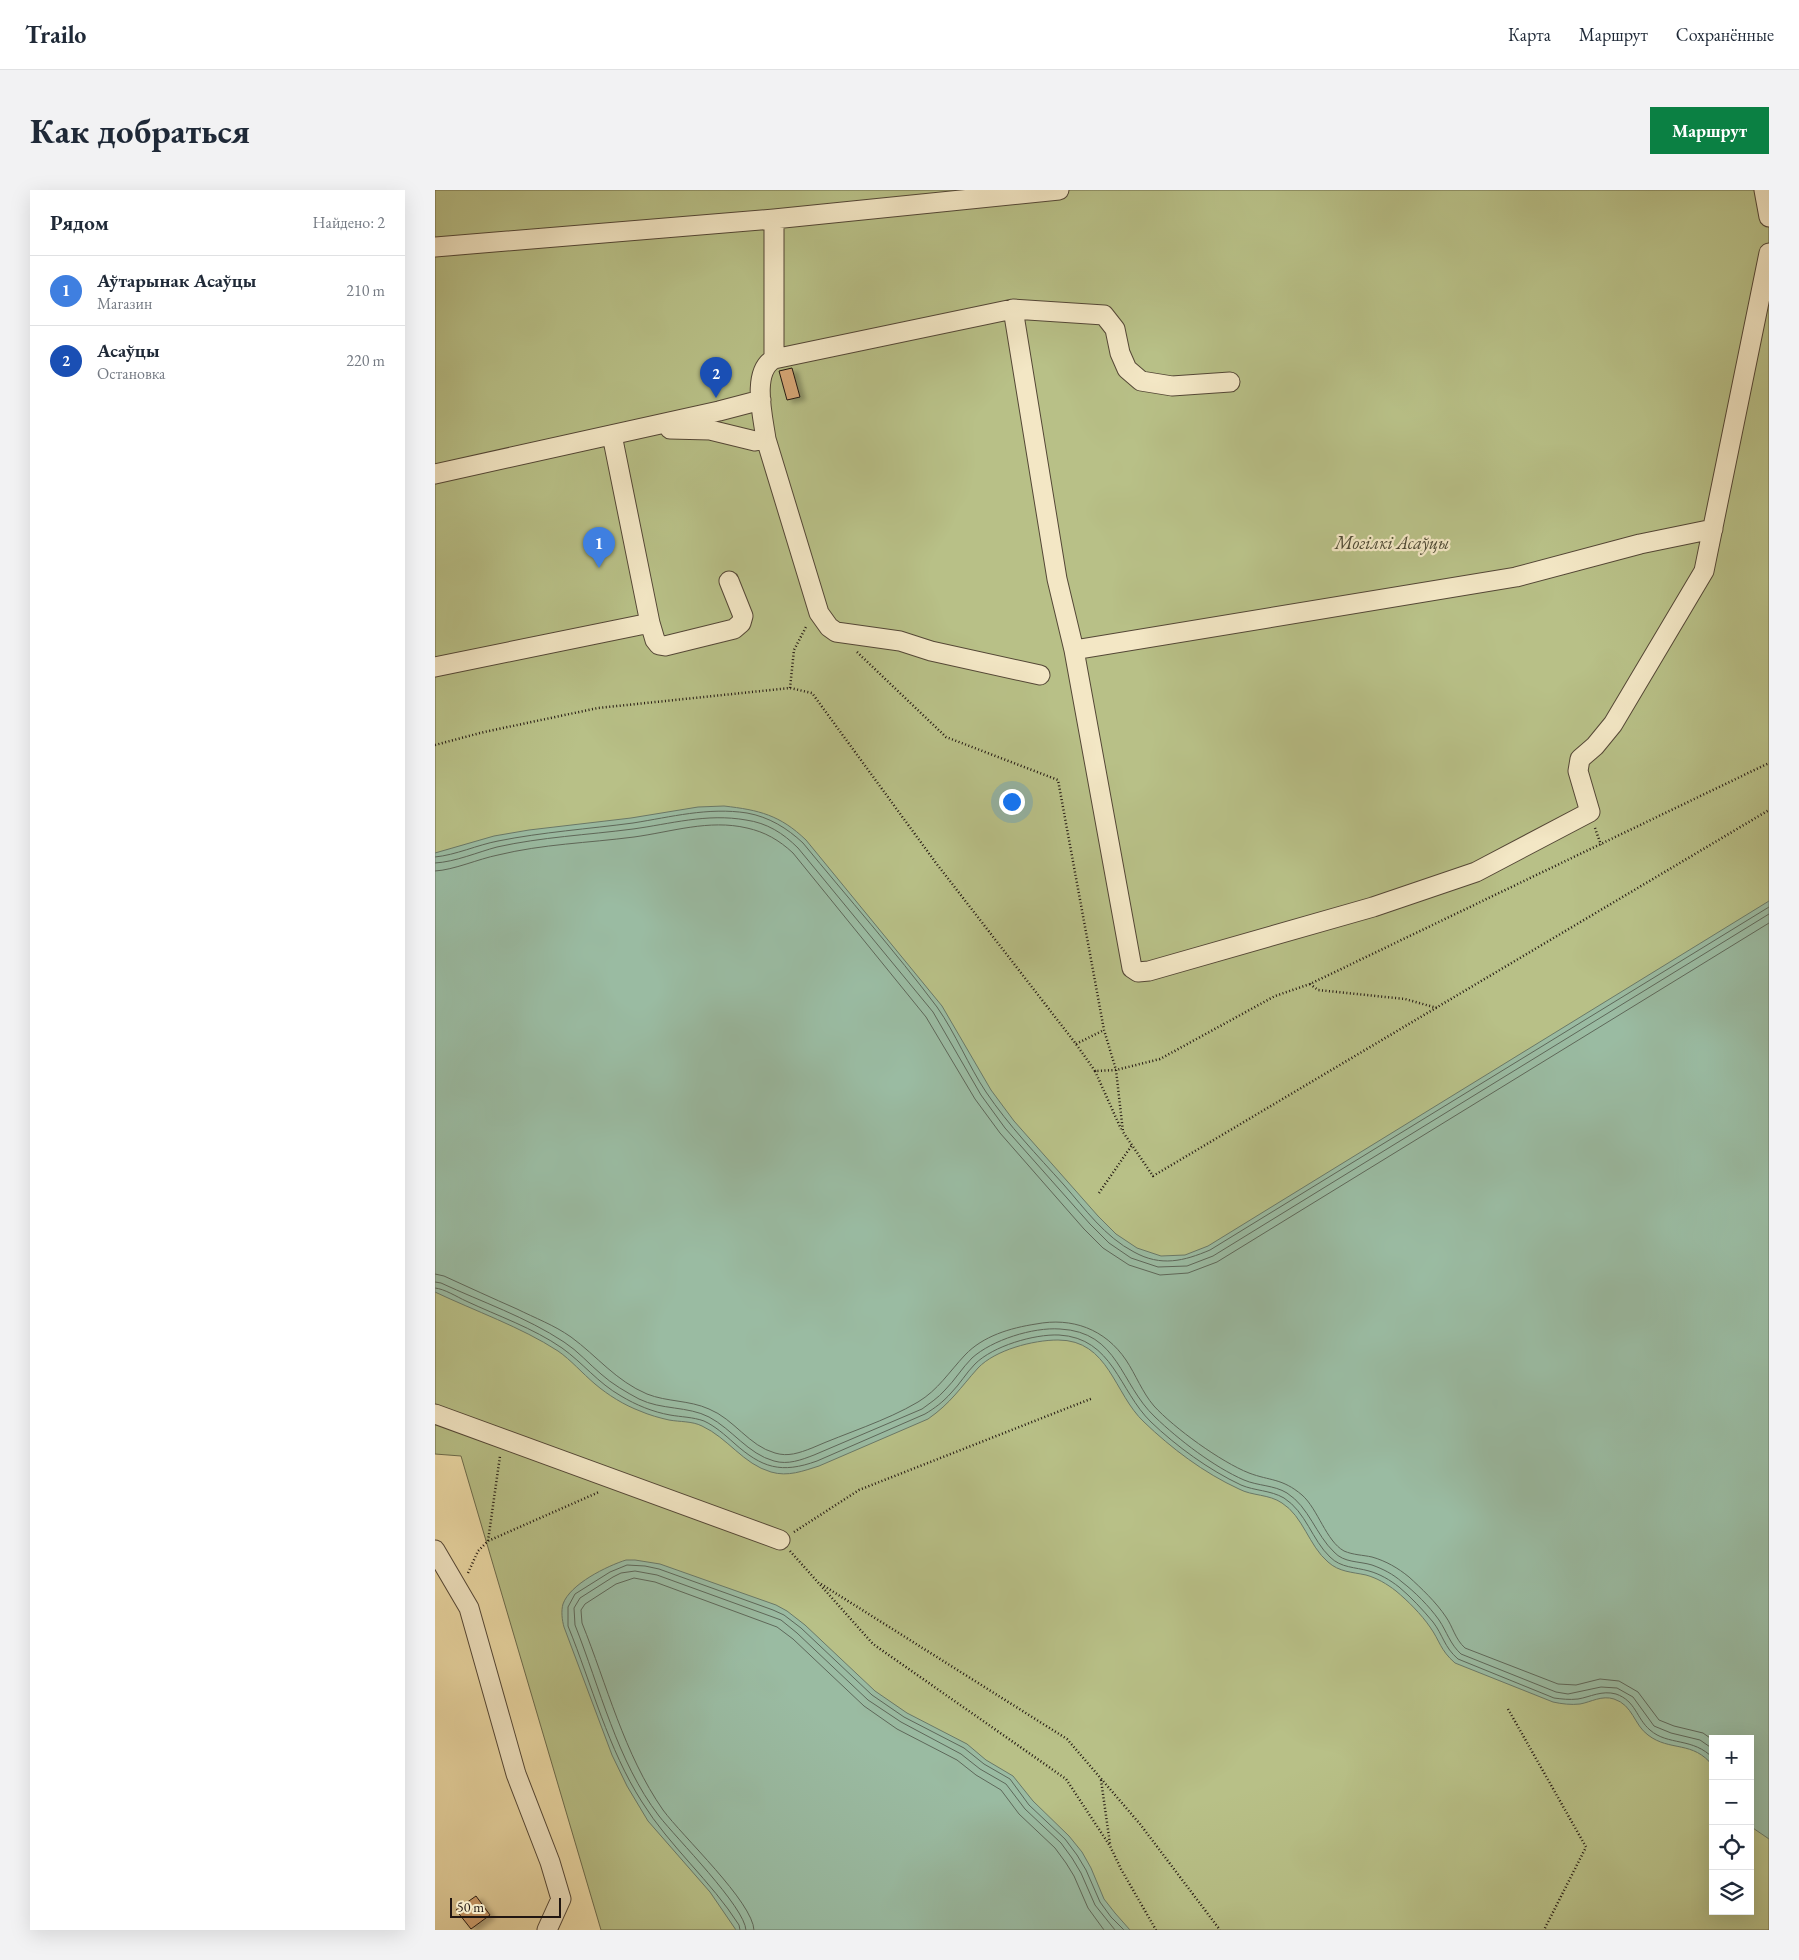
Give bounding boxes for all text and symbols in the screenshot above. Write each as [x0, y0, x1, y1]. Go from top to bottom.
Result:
text: Trailo [25, 19, 86, 50]
text: Карта [1508, 23, 1551, 46]
text: Маршрут [1579, 23, 1648, 46]
text: Сохранённые [1676, 23, 1774, 46]
button: Маршрут [1650, 107, 1769, 154]
text: Как добраться [30, 108, 250, 153]
text: Рядом [50, 209, 109, 236]
text: Найдено: 2 [313, 212, 385, 233]
text: Аўтарынак Асаўцы [97, 268, 256, 293]
text: 1 [62, 280, 70, 301]
text: 210 m [346, 280, 385, 301]
text: Магазин [97, 293, 152, 314]
text: Асаўцы [97, 338, 160, 363]
text: 2 [62, 350, 70, 371]
text: 220 m [346, 350, 385, 371]
pin: 2 [700, 357, 732, 398]
text: Остановка [97, 363, 166, 384]
pin: 1 [583, 527, 615, 568]
park label: Могілкі Асаўцы [1334, 531, 1449, 555]
your location [999, 789, 1025, 815]
map controls [1709, 1735, 1754, 1915]
button: + [1709, 1735, 1754, 1780]
button: − [1709, 1780, 1754, 1825]
button: locate [1709, 1825, 1754, 1870]
button: layers [1709, 1870, 1754, 1915]
scale bar [450, 1895, 561, 1918]
text: 50 m [457, 1898, 484, 1916]

